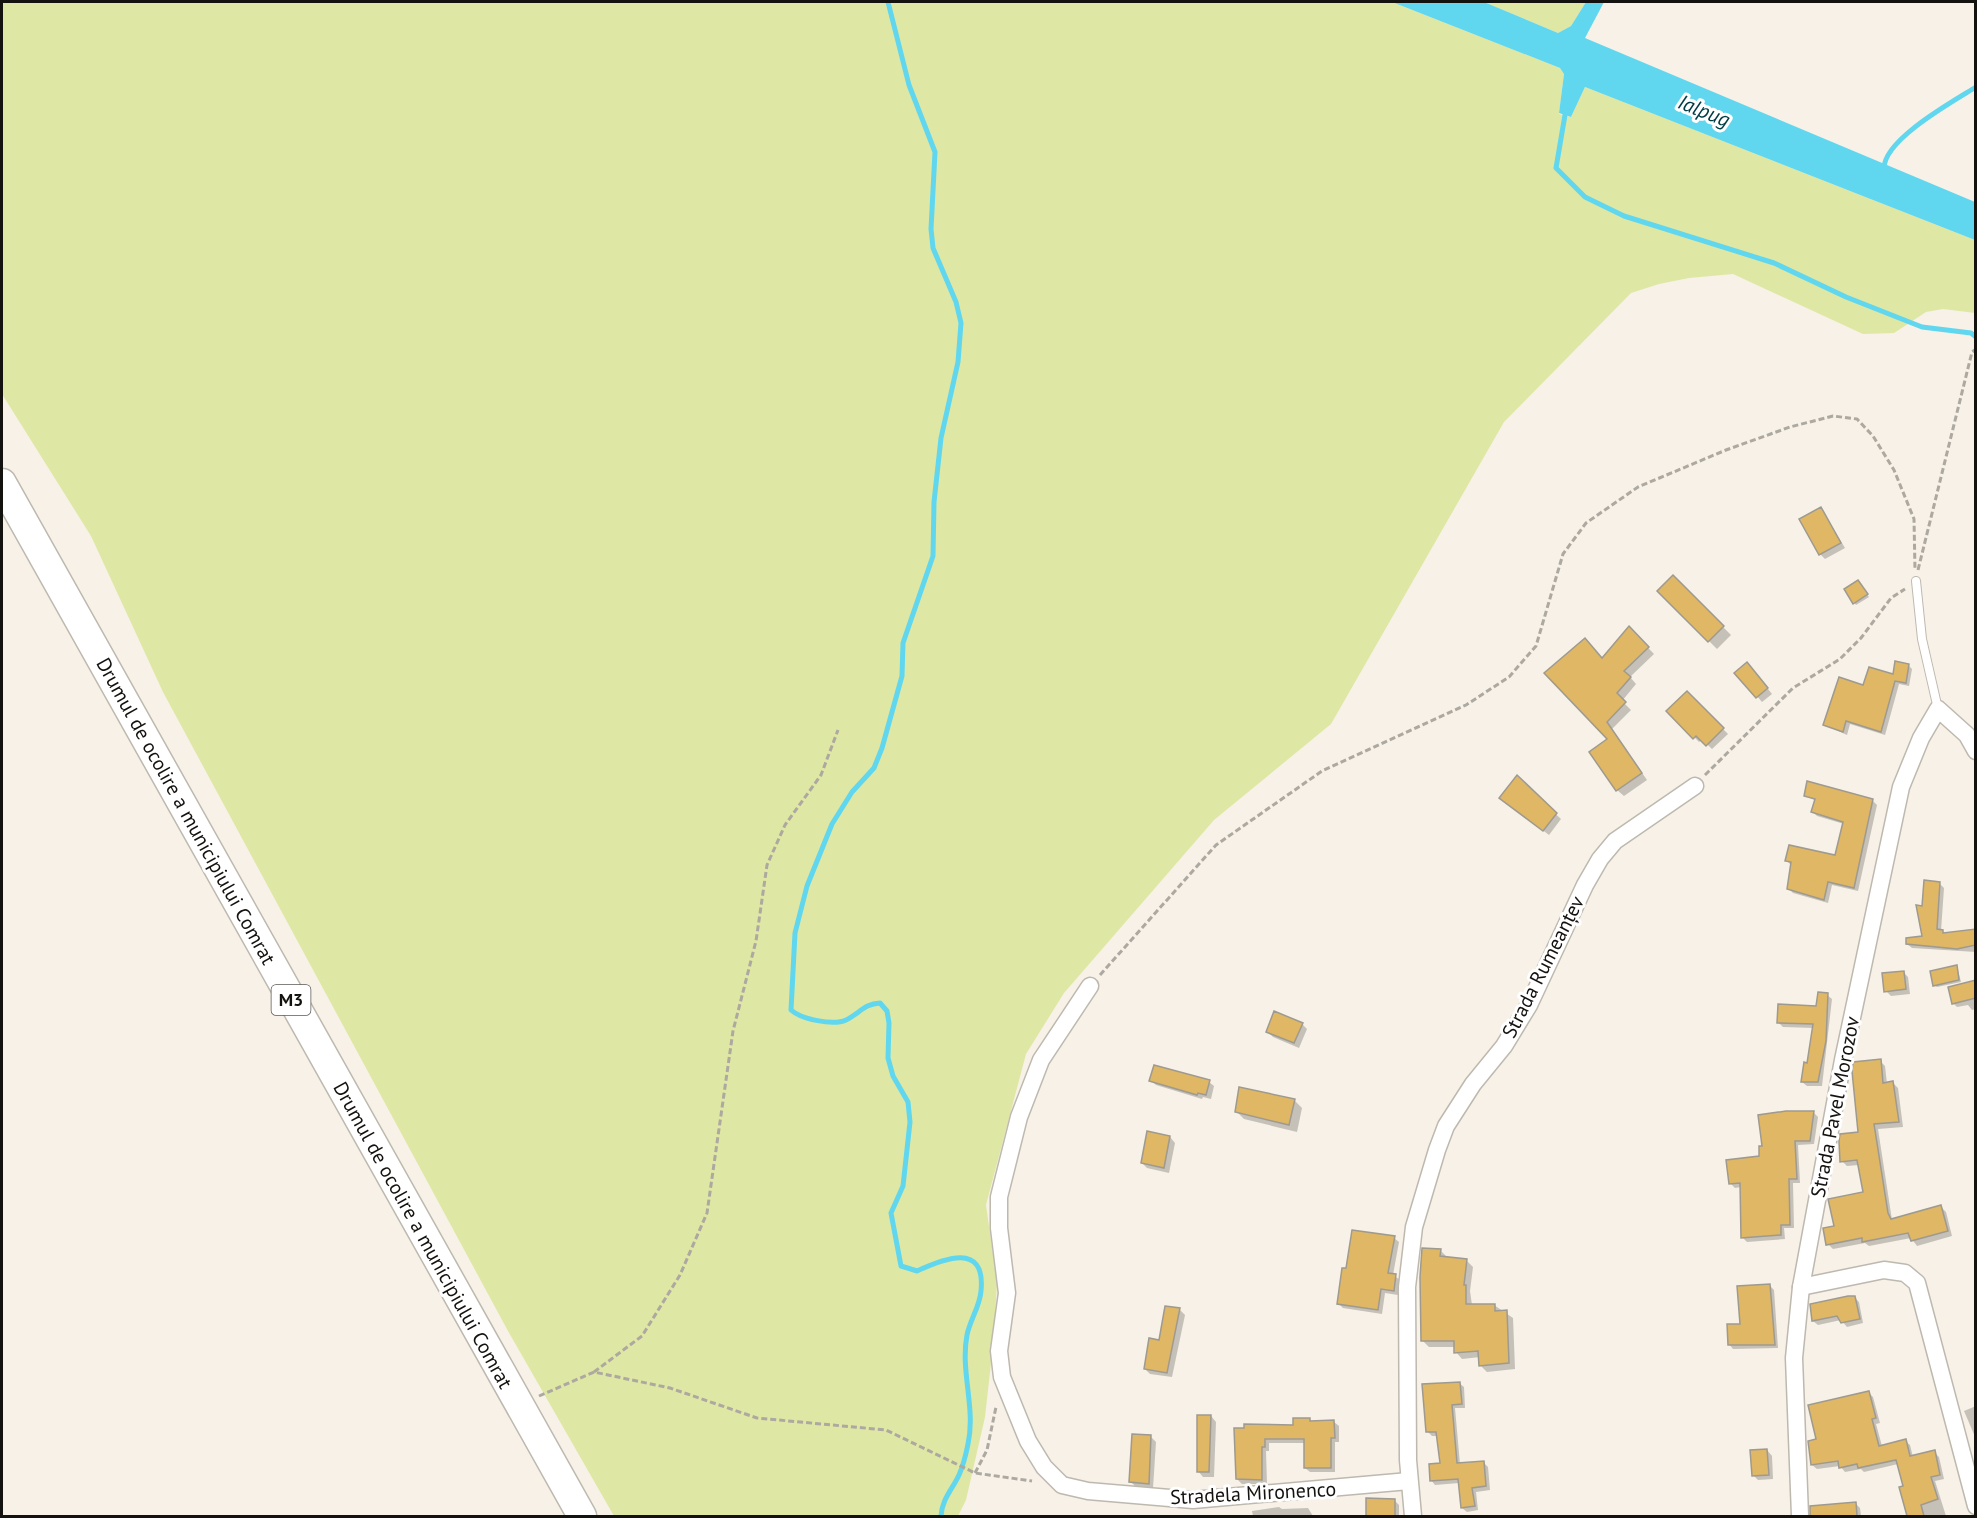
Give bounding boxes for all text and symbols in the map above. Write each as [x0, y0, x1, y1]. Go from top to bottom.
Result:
water label: Ialpug [1674, 88, 1735, 133]
street label: Drumul de ocolire a municipiului Comrat [91, 653, 282, 969]
street label: Strada Rumeanțev [1496, 891, 1590, 1042]
road number: M3 [272, 985, 310, 1015]
street label: Strada Pavel Morozov [1805, 1014, 1865, 1200]
street label: Drumul de ocolire a municipiului Comrat [328, 1077, 519, 1393]
street label: Stradela Mironenco [1169, 1476, 1337, 1510]

